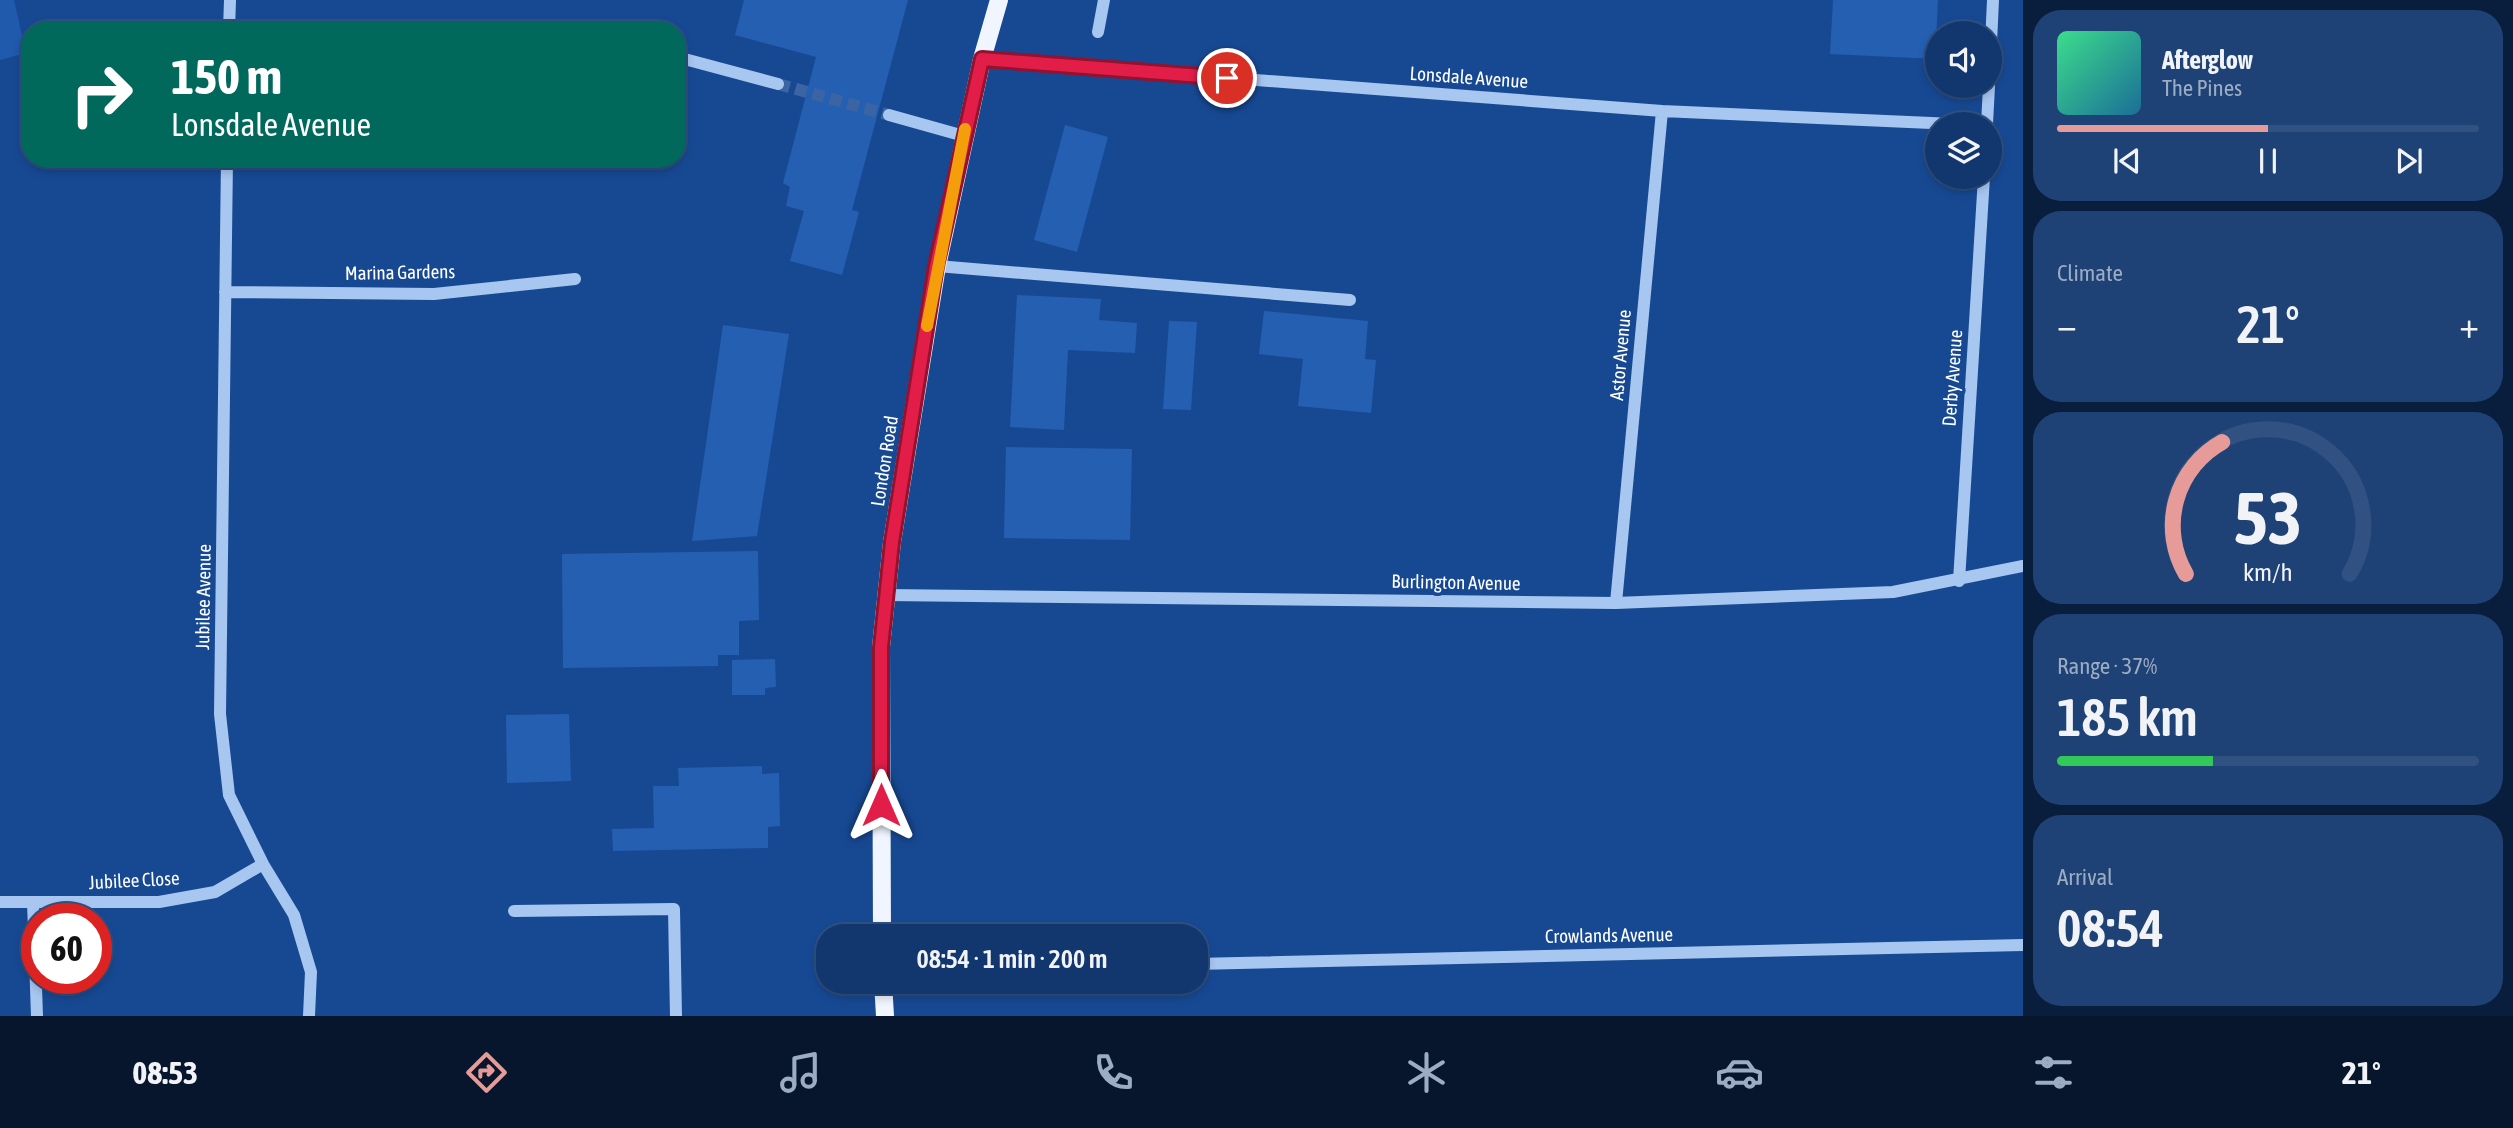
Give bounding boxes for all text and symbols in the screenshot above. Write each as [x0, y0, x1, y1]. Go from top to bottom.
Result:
map controls [1925, 21, 2002, 189]
button: sound [1925, 21, 2002, 98]
text: Afterglow [2162, 45, 2253, 75]
text: 150 m [171, 48, 282, 104]
pin [1197, 48, 1257, 108]
icon: right [56, 49, 147, 140]
icon: arrive [1208, 59, 1246, 97]
street label: Lonsdale Avenue [1409, 62, 1529, 92]
text: The Pines [2162, 75, 2242, 101]
text: Lonsdale Avenue [171, 106, 371, 143]
button: layers [1925, 112, 2002, 189]
icon: previous [2108, 142, 2146, 180]
icon: pause [2249, 142, 2287, 180]
icon: next [2390, 142, 2428, 180]
street label: Marina Gardens [345, 260, 456, 284]
text: Climate [2057, 260, 2123, 286]
text: 21° [2236, 294, 2300, 354]
text: − [2057, 303, 2077, 346]
text: + [2459, 303, 2479, 346]
street label: Astor Avenue [1605, 309, 1635, 401]
street label: Derby Avenue [1938, 329, 1966, 427]
street label: London Road [866, 414, 902, 508]
text: 53 [2234, 476, 2302, 559]
street label: Jubilee Avenue [191, 544, 215, 650]
text: km/h [2243, 558, 2293, 586]
street label: Burlington Avenue [1391, 570, 1521, 594]
text: Range · 37% [2057, 653, 2157, 679]
text: 185 km [2057, 687, 2198, 747]
position arrow [844, 768, 918, 842]
text: Arrival [2057, 864, 2113, 890]
street label: Jubilee Close [88, 867, 180, 893]
text: 08:54 [2057, 898, 2164, 958]
speed limit sign: 60 [21, 903, 112, 994]
street label: Crowlands Avenue [1545, 923, 1673, 947]
text: 08:54 · 1 min · 200 m [917, 944, 1107, 974]
icon: directions [462, 1048, 511, 1097]
icon: music [776, 1048, 825, 1097]
icon: phone [1089, 1048, 1138, 1097]
icon: climate [1402, 1048, 1451, 1097]
icon: car [1715, 1048, 1764, 1097]
icon: filters [2029, 1048, 2078, 1097]
text: 08:53 [132, 1054, 198, 1091]
text: 21° [2342, 1054, 2381, 1091]

